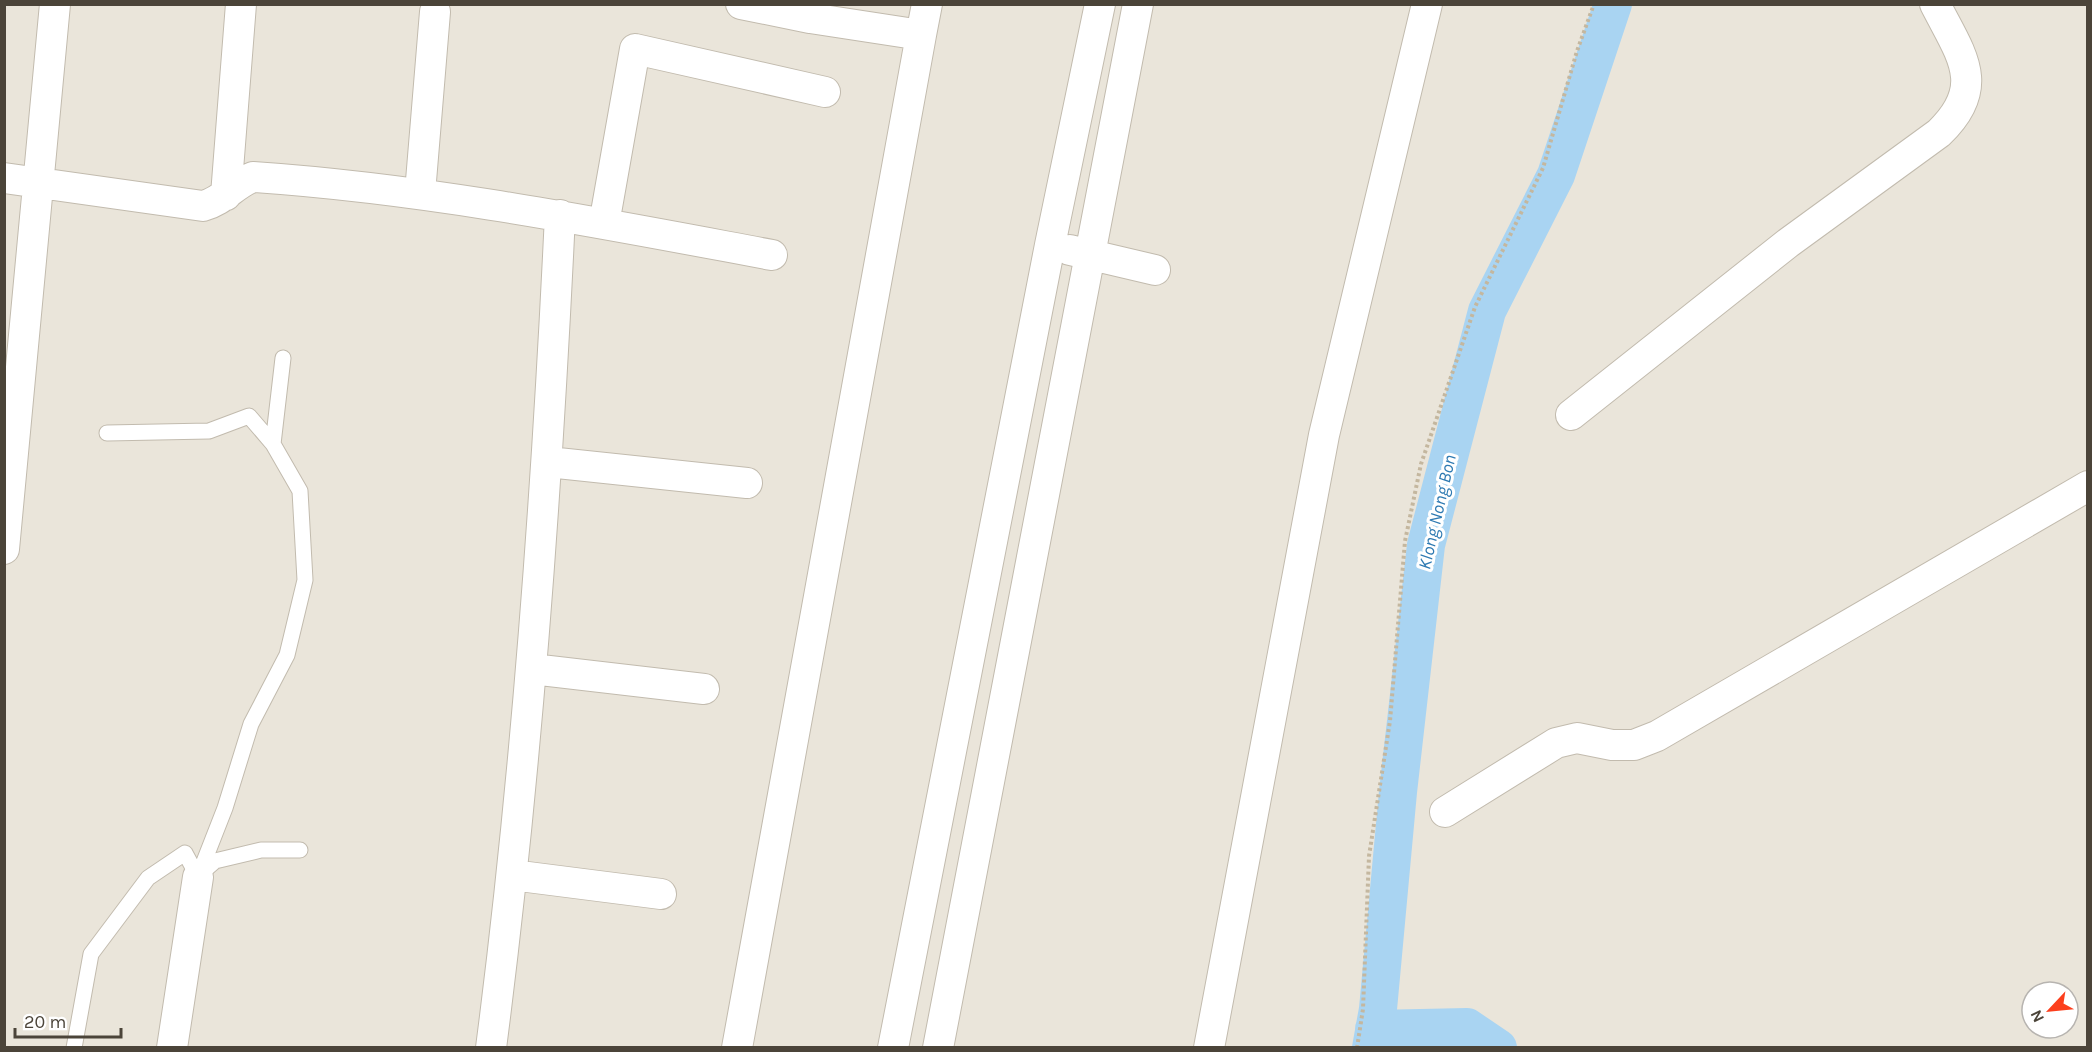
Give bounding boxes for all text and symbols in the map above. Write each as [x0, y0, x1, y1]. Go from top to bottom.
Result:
water label: Klong Nong Bon [1413, 452, 1461, 572]
north arrow [2020, 980, 2080, 1040]
scale bar [15, 1001, 122, 1039]
text: N [2026, 1007, 2048, 1026]
text: 20 m [24, 1011, 66, 1033]

